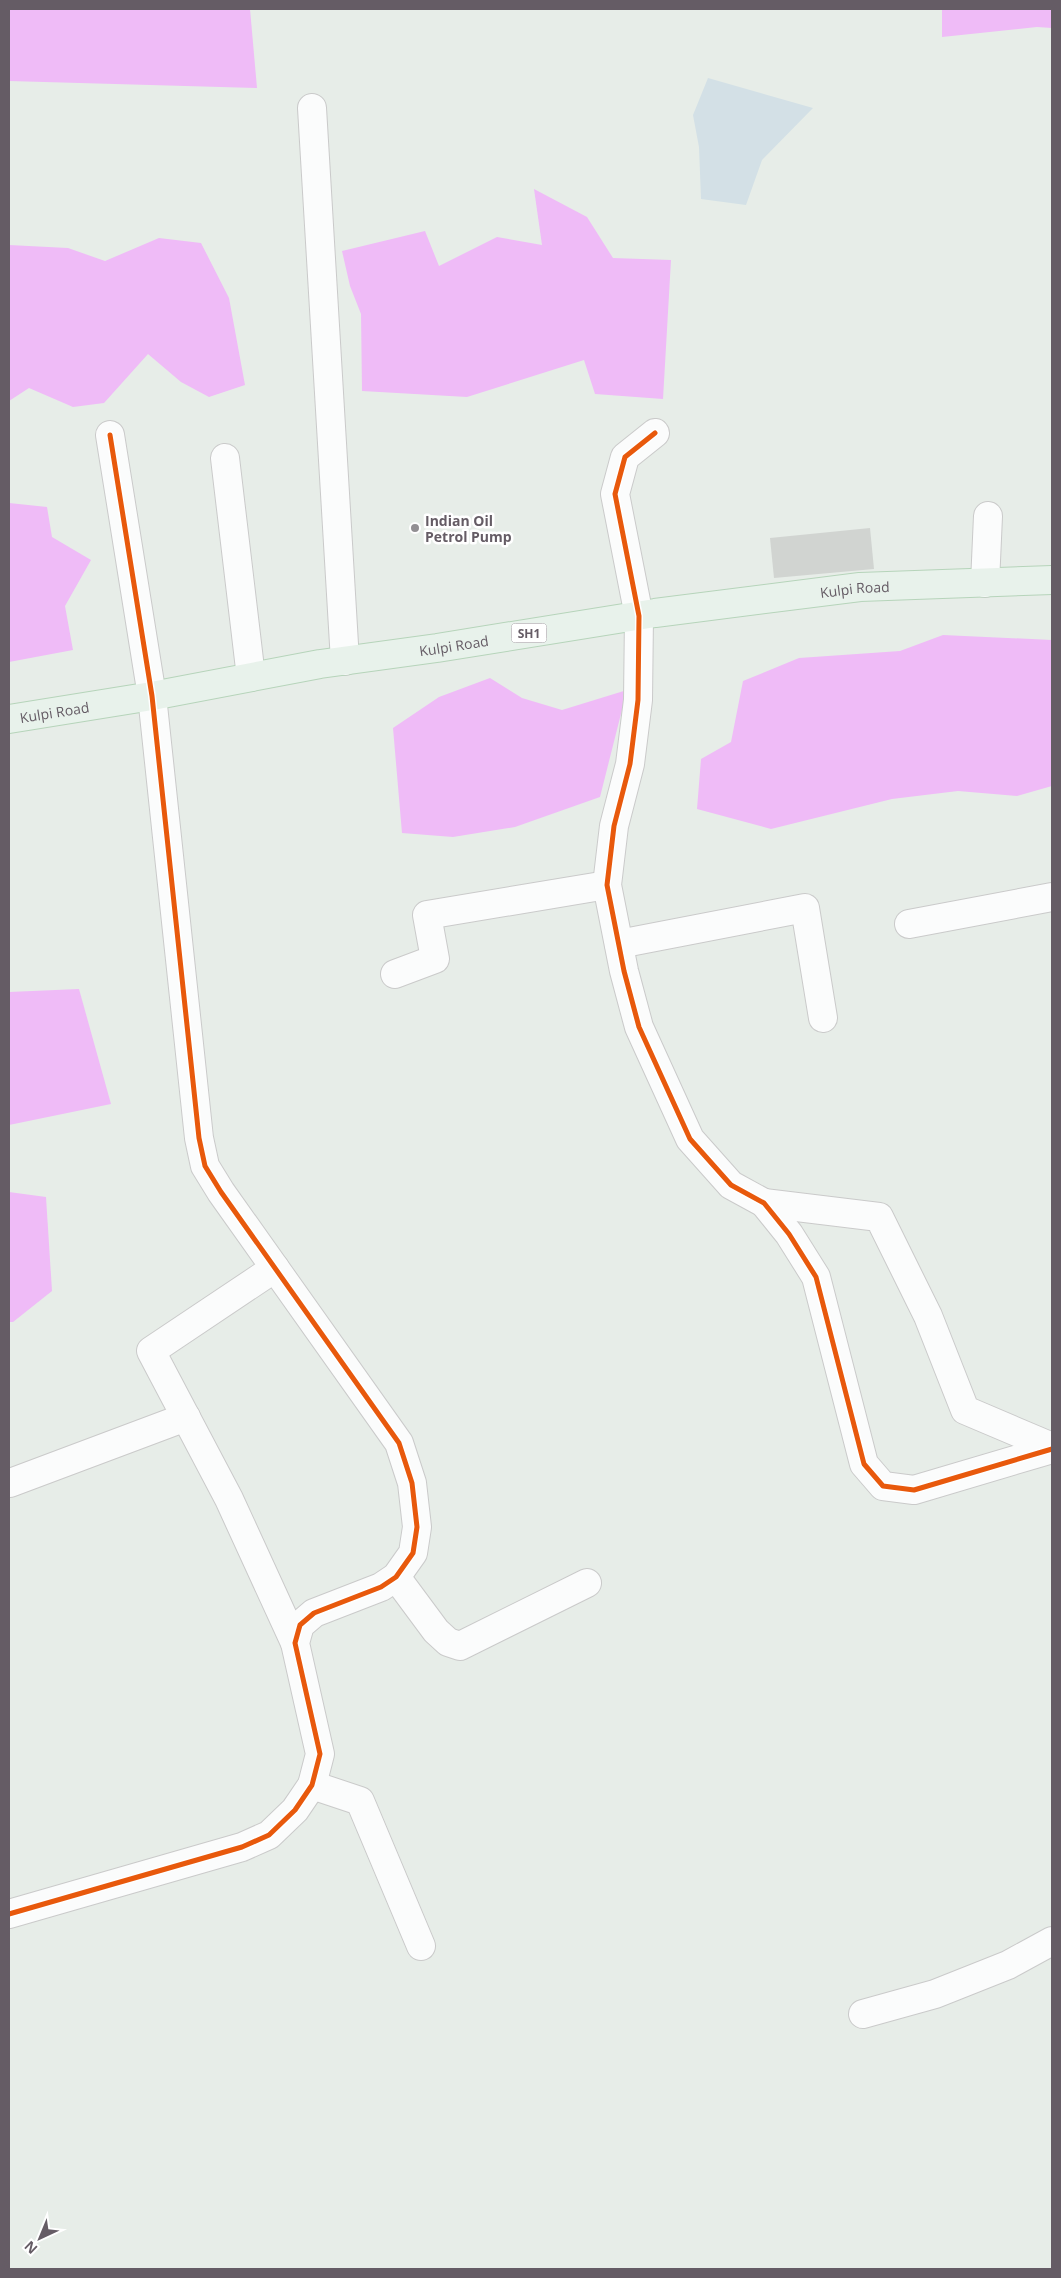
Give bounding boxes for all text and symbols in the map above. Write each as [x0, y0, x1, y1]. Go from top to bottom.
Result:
place label: Indian Oil Petrol Pump [425, 511, 512, 546]
marker: Indian Oil Petrol Pump [409, 522, 421, 534]
street label: Kulpi Road [819, 576, 890, 601]
road number: SH1 [512, 624, 546, 642]
street label: Kulpi Road [418, 630, 490, 660]
street label: Kulpi Road [18, 697, 90, 727]
north arrow [15, 2213, 65, 2263]
text: N [20, 2237, 41, 2259]

